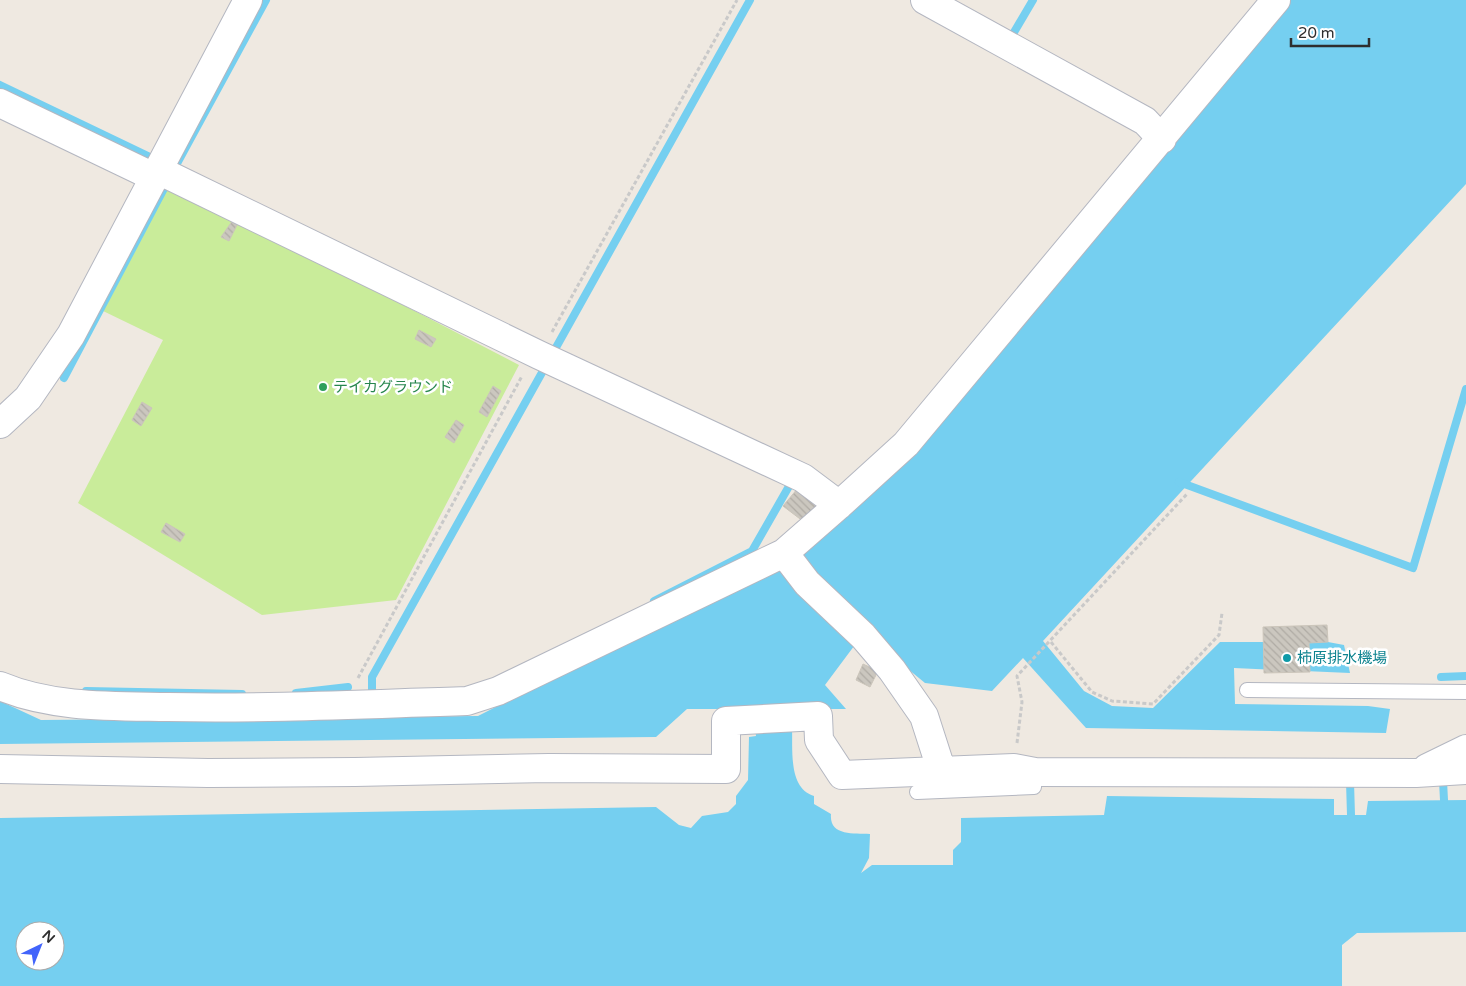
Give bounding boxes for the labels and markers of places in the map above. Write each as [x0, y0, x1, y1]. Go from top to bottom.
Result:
place label: テイカグラウンド [333, 378, 453, 396]
marker: テイカグラウンド [317, 381, 329, 393]
place label: 柿原排水機場 [1297, 649, 1387, 667]
marker: 柿原排水機場 [1281, 652, 1293, 664]

